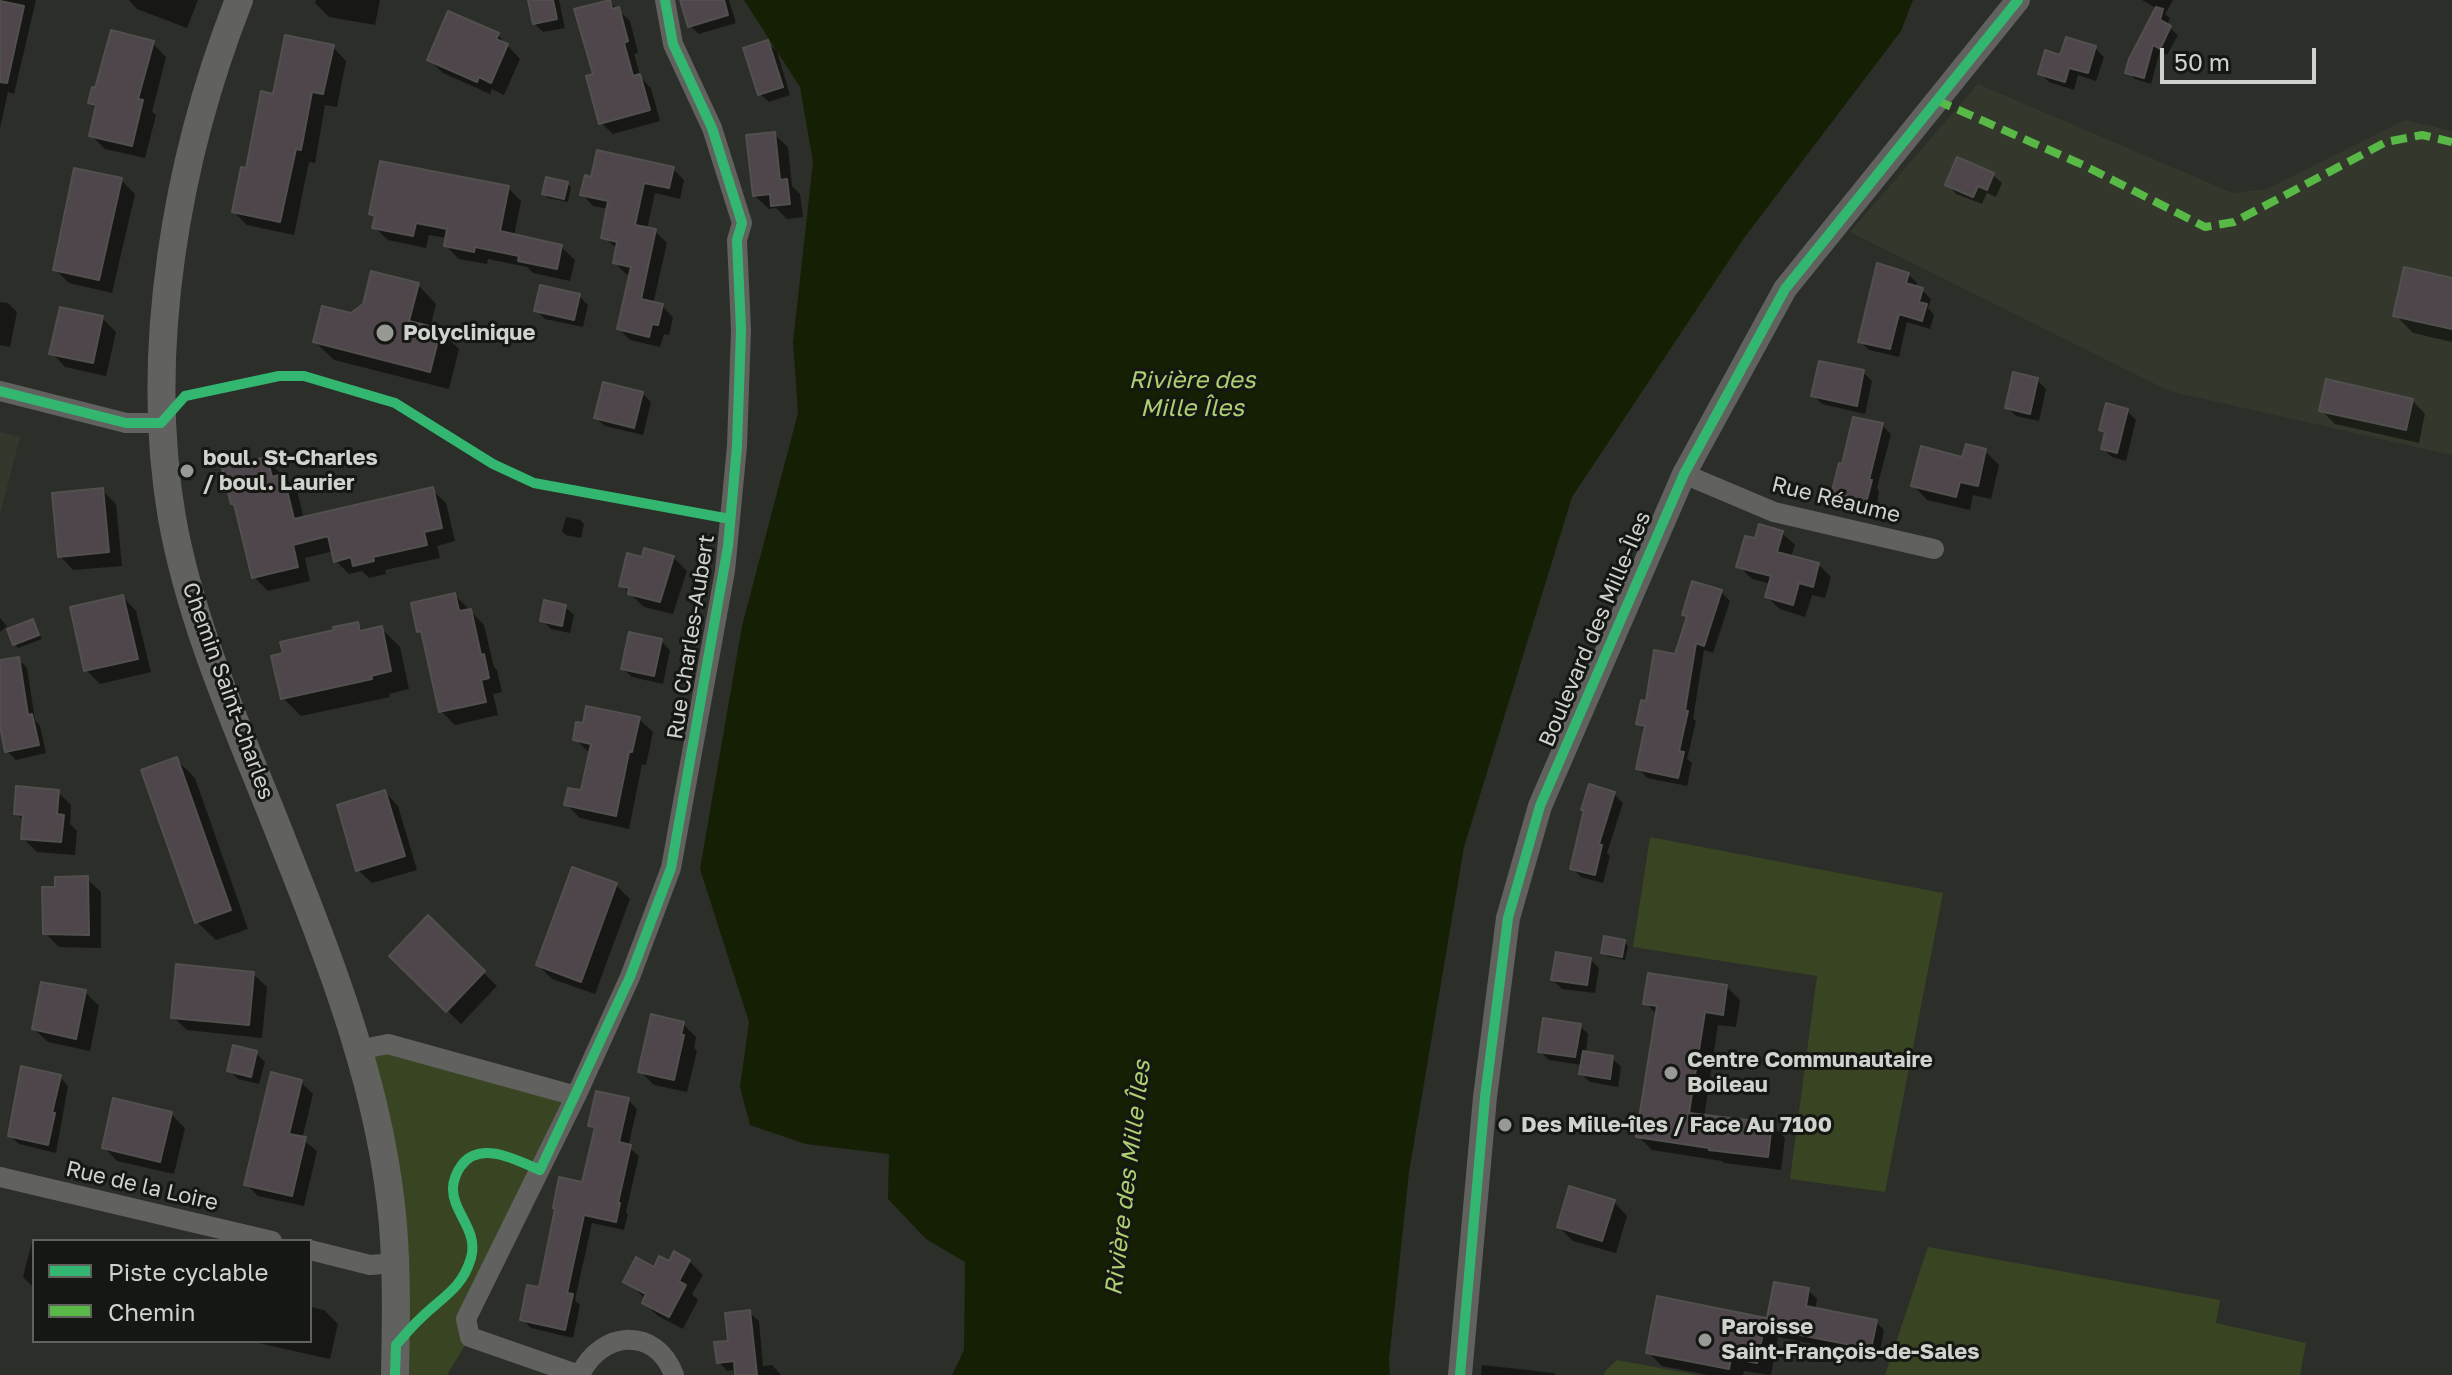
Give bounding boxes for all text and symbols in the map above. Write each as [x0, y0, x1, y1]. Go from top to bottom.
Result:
scale bar [2164, 32, 2320, 82]
text: 50 m [2174, 47, 2230, 76]
place label: Polyclinique [403, 320, 535, 346]
marker: Polyclinique [374, 322, 396, 344]
water label: Rivière des Mille Îles [1129, 366, 1255, 422]
place label: boul. St-Charles / boul. Laurier [203, 445, 378, 496]
marker: boul. St-Charles / boul. Laurier [178, 462, 196, 480]
street label: Rue Réaume [1769, 471, 1903, 529]
street label: Boulevard des Mille-Îles [1533, 507, 1657, 751]
street label: Rue Charles-Aubert [662, 533, 720, 741]
street label: Chemin Saint-Charles [176, 579, 280, 803]
place label: Centre Communautaire Boileau [1687, 1047, 1933, 1098]
water label: Rivière des Mille Îles [1099, 1059, 1157, 1297]
marker: Centre Communautaire Boileau [1662, 1064, 1680, 1082]
place label: Des Mille-îles / Face Au 7100 [1521, 1112, 1832, 1138]
marker: Des Mille-îles / Face Au 7100 [1496, 1116, 1514, 1134]
street label: Rue de la Loire [63, 1156, 221, 1216]
legend [32, 1239, 312, 1343]
text: Piste cyclable [108, 1257, 268, 1286]
text: Chemin [108, 1297, 195, 1326]
place label: Paroisse Saint-François-de-Sales [1721, 1314, 1980, 1366]
marker: Paroisse Saint-François-de-Sales [1696, 1331, 1714, 1349]

